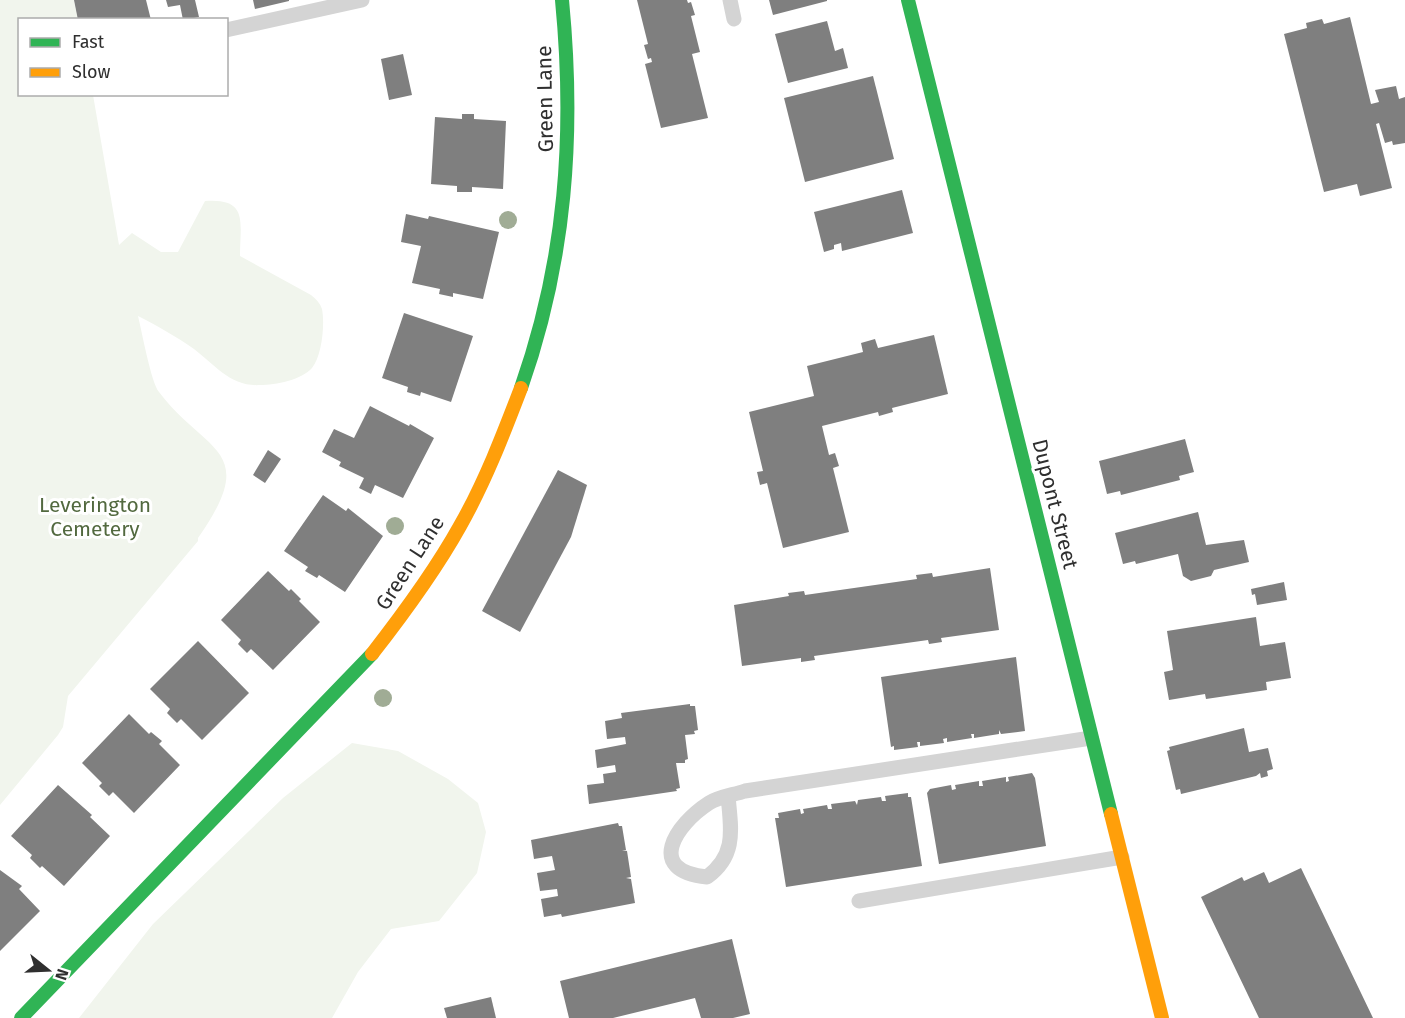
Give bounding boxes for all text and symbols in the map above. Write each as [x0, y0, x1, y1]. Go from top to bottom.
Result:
legend [18, 18, 228, 96]
text: Fast [72, 31, 105, 53]
street label: Green Lane [531, 45, 559, 153]
text: Slow [72, 61, 111, 83]
street label: Dupont Street [1026, 436, 1084, 572]
park label: Leverington Cemetery [39, 492, 151, 542]
street label: Green Lane [370, 511, 450, 615]
north arrow [18, 940, 78, 1000]
text: N [51, 967, 72, 982]

